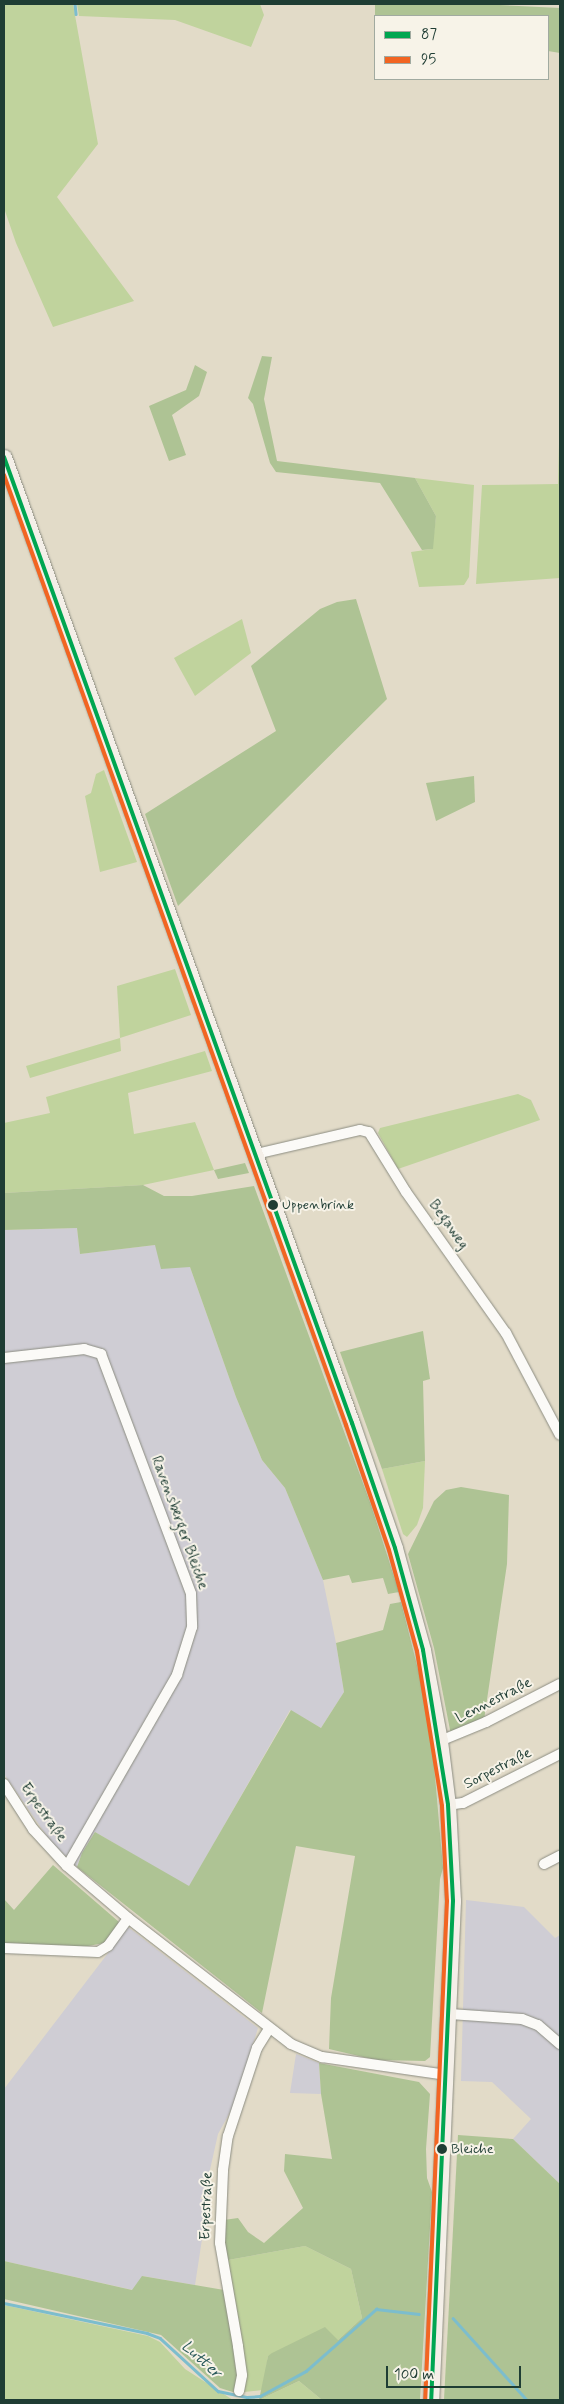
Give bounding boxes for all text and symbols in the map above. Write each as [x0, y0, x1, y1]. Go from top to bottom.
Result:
legend [374, 15, 549, 80]
text: 87 [421, 25, 437, 45]
text: 95 [421, 50, 436, 70]
place label: Uppenbrink [282, 1197, 354, 1213]
street label: Begaweg [424, 1197, 472, 1253]
marker: Uppenbrink [268, 1200, 278, 1210]
street label: Ravensberger Bleiche [146, 1454, 212, 1592]
street label: Lennestraße [453, 1674, 535, 1728]
street label: Sorpestraße [461, 1744, 535, 1794]
street label: Erpestraße [16, 1780, 70, 1846]
place label: Bleiche [451, 2141, 494, 2157]
marker: Bleiche [437, 2144, 447, 2154]
street label: Erpestraße [197, 2171, 217, 2241]
water label: Lutter [177, 2337, 225, 2383]
scale bar [389, 2356, 524, 2388]
text: 100 m [394, 2365, 434, 2385]

